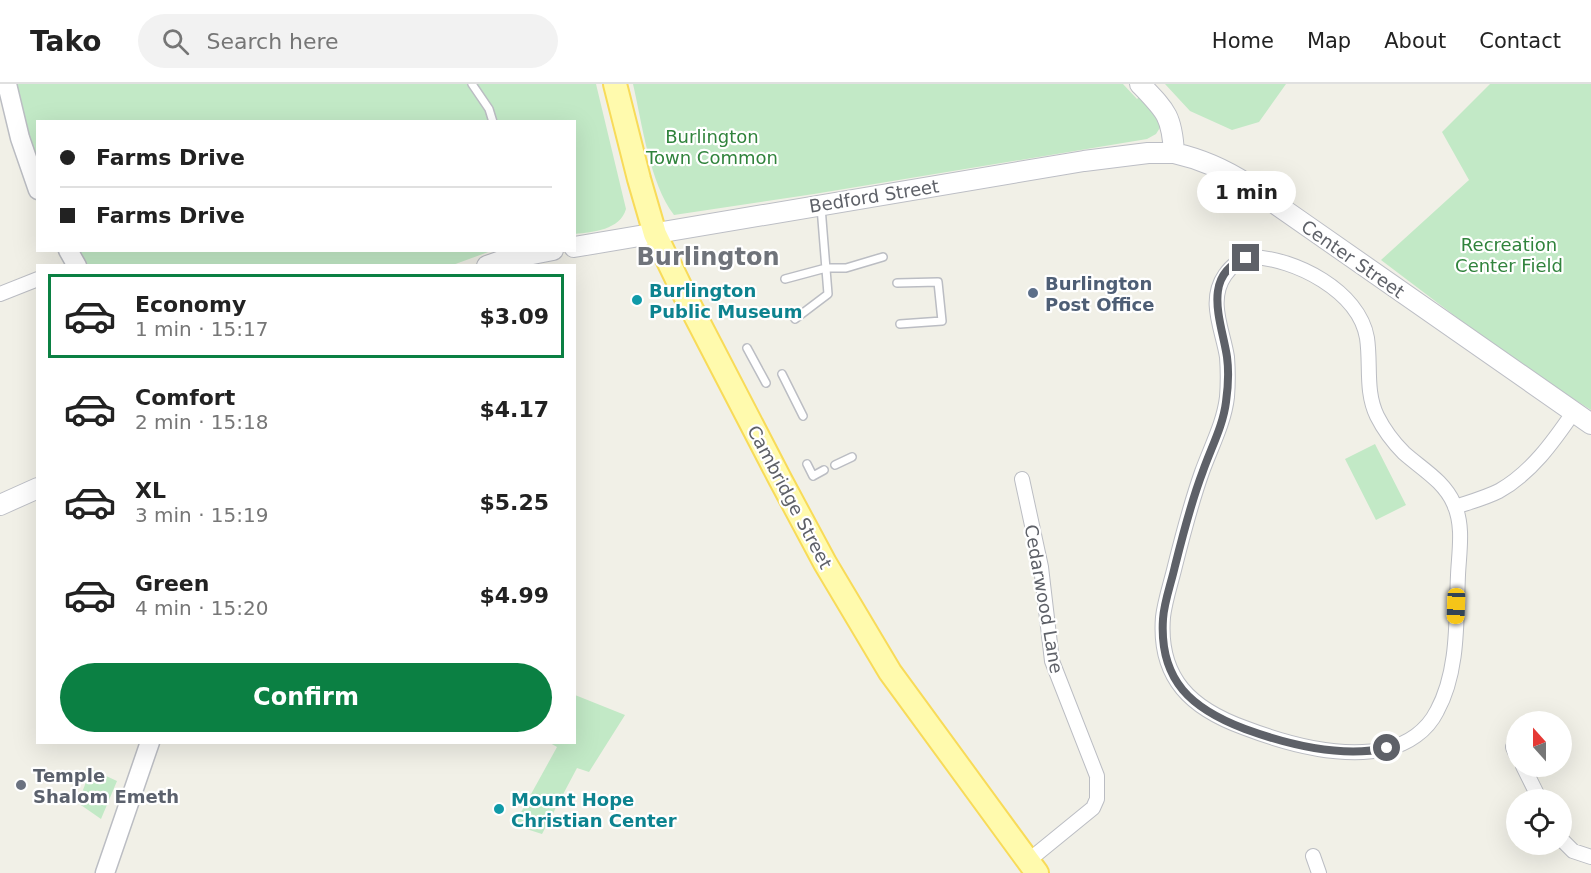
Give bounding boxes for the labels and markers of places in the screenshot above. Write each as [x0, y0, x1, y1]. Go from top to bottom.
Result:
place label: Burlington Post Office [1045, 273, 1154, 315]
place label: Burlington Public Museum [649, 280, 802, 322]
marker: Burlington Post Office [1026, 286, 1040, 300]
marker: Burlington Public Museum [630, 293, 644, 307]
place label: Temple Shalom Emeth [33, 765, 179, 807]
marker: Temple Shalom Emeth [14, 778, 28, 792]
place label: Mount Hope Christian Center [511, 789, 677, 831]
marker: Mount Hope Christian Center [492, 802, 506, 816]

